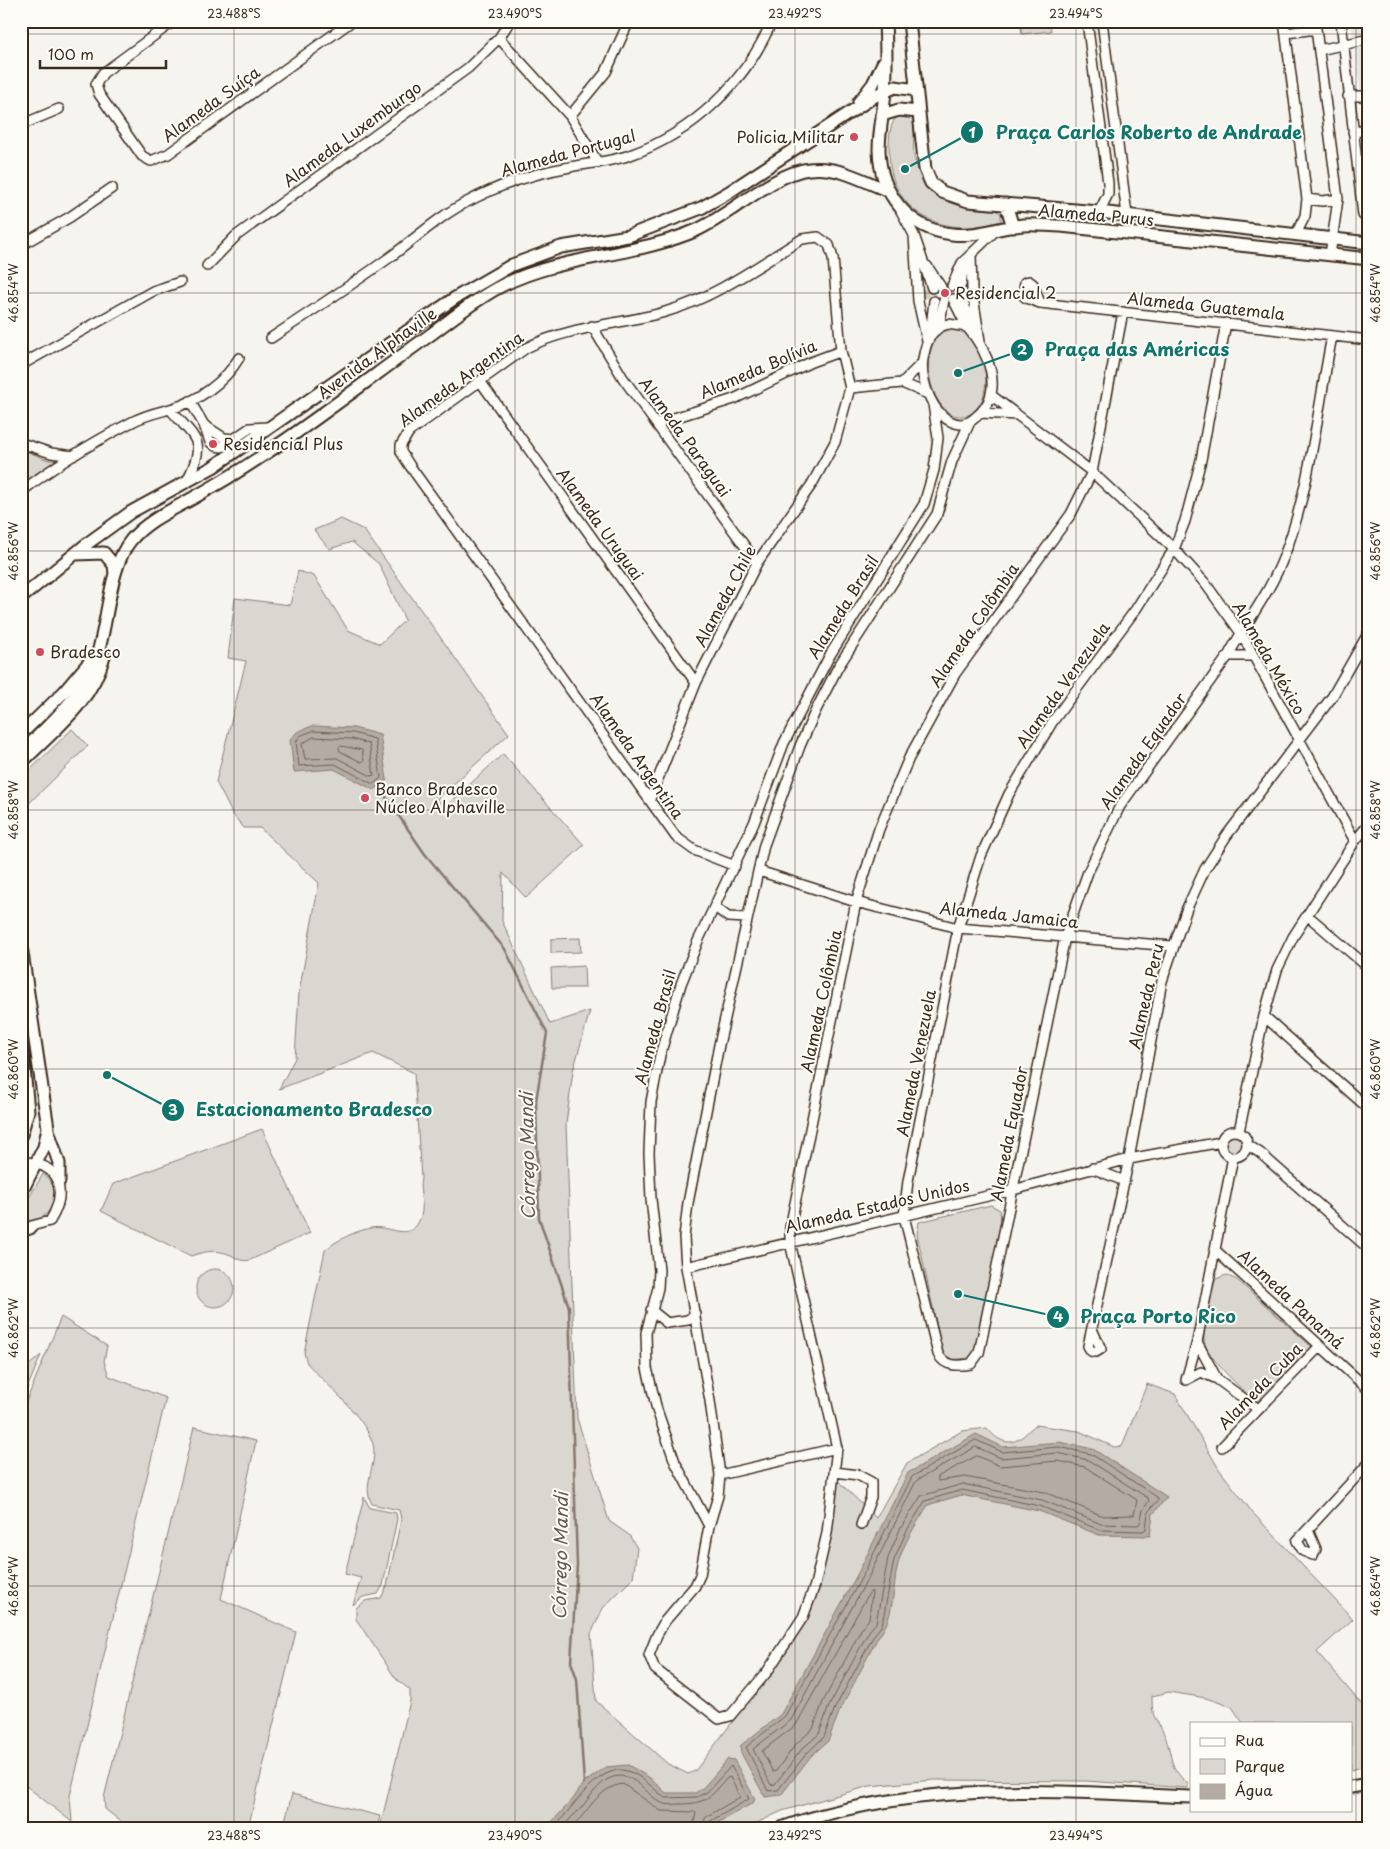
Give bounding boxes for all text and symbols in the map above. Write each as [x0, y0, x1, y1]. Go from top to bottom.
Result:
text: 23.488°S [207, 4, 261, 22]
text: 23.490°S [488, 4, 542, 22]
text: 23.492°S [768, 4, 822, 22]
text: 23.494°S [1049, 4, 1103, 22]
scale bar [40, 38, 166, 70]
text: 100 m [48, 42, 94, 65]
street label: Alameda Suíça [156, 59, 264, 147]
street label: Alameda Luxemburgo [277, 75, 426, 192]
callout: Praça Carlos Roberto de Andrade [959, 116, 1314, 149]
text: Praça Carlos Roberto de Andrade [996, 118, 1302, 145]
text: 1 [968, 120, 976, 143]
street label: Alameda Portugal [498, 122, 638, 182]
place label: Policia Militar [737, 124, 845, 148]
marker: Policia Militar [848, 131, 860, 143]
street label: Alameda Purus [1037, 197, 1155, 231]
text: 46.854°W [4, 263, 22, 323]
text: 46.854°W [1366, 263, 1384, 323]
place label: Residencial 2 [955, 280, 1056, 304]
street label: Alameda Guatemala [1126, 285, 1286, 325]
marker: Residencial 2 [939, 287, 951, 299]
street label: Avenida Alphaville [312, 301, 441, 404]
street label: Alameda Argentina [393, 325, 528, 432]
street label: Alameda Bolívia [695, 333, 820, 404]
callout: Praça das Américas [1009, 334, 1239, 367]
text: Praça das Américas [1045, 335, 1229, 362]
text: 2 [1017, 337, 1028, 360]
street label: Alameda Paraguai [634, 372, 738, 501]
place label: Residencial Plus [223, 431, 343, 455]
marker: Residencial Plus [207, 438, 219, 450]
street label: Alameda Uruguai [552, 462, 650, 585]
text: 46.856°W [4, 521, 22, 580]
text: 46.856°W [1366, 521, 1384, 580]
street label: Alameda Chile [687, 540, 761, 651]
street label: Alameda Brasil [801, 550, 884, 663]
street label: Alameda Colômbia [923, 557, 1024, 691]
street label: Alameda México [1228, 596, 1312, 719]
street label: Alameda Venezuela [1010, 616, 1115, 752]
place label: Bradesco [50, 639, 121, 663]
marker: Bradesco [34, 646, 46, 658]
street label: Alameda Argentina [585, 687, 690, 823]
street label: Alameda Equador [1093, 687, 1192, 814]
place label: Banco Bradesco Núcleo Alphaville [375, 776, 506, 818]
text: 46.858°W [4, 780, 22, 840]
text: 46.858°W [1366, 780, 1384, 840]
marker: Banco Bradesco Núcleo Alphaville [359, 792, 371, 804]
street label: Alameda Jamaica [938, 895, 1080, 933]
street label: Alameda Colômbia [793, 927, 847, 1074]
street label: Alameda Peru [1121, 940, 1169, 1051]
street label: Alameda Brasil [627, 966, 681, 1087]
street label: Alameda Venezuela [889, 987, 941, 1138]
text: 46.860°W [4, 1038, 22, 1099]
text: 46.860°W [1366, 1038, 1384, 1099]
street label: Alameda Equador [983, 1064, 1033, 1203]
water label: Córrego Mandi [512, 1089, 541, 1220]
callout: Estacionamento Bradesco [160, 1094, 442, 1127]
text: Estacionamento Bradesco [196, 1095, 433, 1122]
text: 3 [168, 1097, 178, 1120]
street label: Alameda Estados Unidos [782, 1172, 971, 1238]
street label: Alameda Panamá [1233, 1243, 1350, 1354]
text: 46.862°W [4, 1297, 22, 1358]
text: 46.862°W [1366, 1297, 1384, 1358]
callout: Praça Porto Rico [1045, 1300, 1246, 1333]
text: Praça Porto Rico [1080, 1302, 1236, 1329]
text: 4 [1053, 1304, 1063, 1327]
street label: Alameda Cuba [1211, 1336, 1307, 1434]
water label: Córrego Mandi [545, 1489, 574, 1620]
text: 46.864°W [4, 1555, 22, 1616]
text: 46.864°W [1366, 1555, 1384, 1616]
legend [1190, 1722, 1352, 1812]
text: Rua [1235, 1728, 1264, 1751]
text: Parque [1235, 1754, 1285, 1777]
text: Água [1235, 1778, 1273, 1801]
text: 23.488°S [207, 1826, 261, 1844]
text: 23.490°S [488, 1826, 542, 1844]
text: 23.492°S [768, 1826, 822, 1844]
text: 23.494°S [1049, 1826, 1103, 1844]

